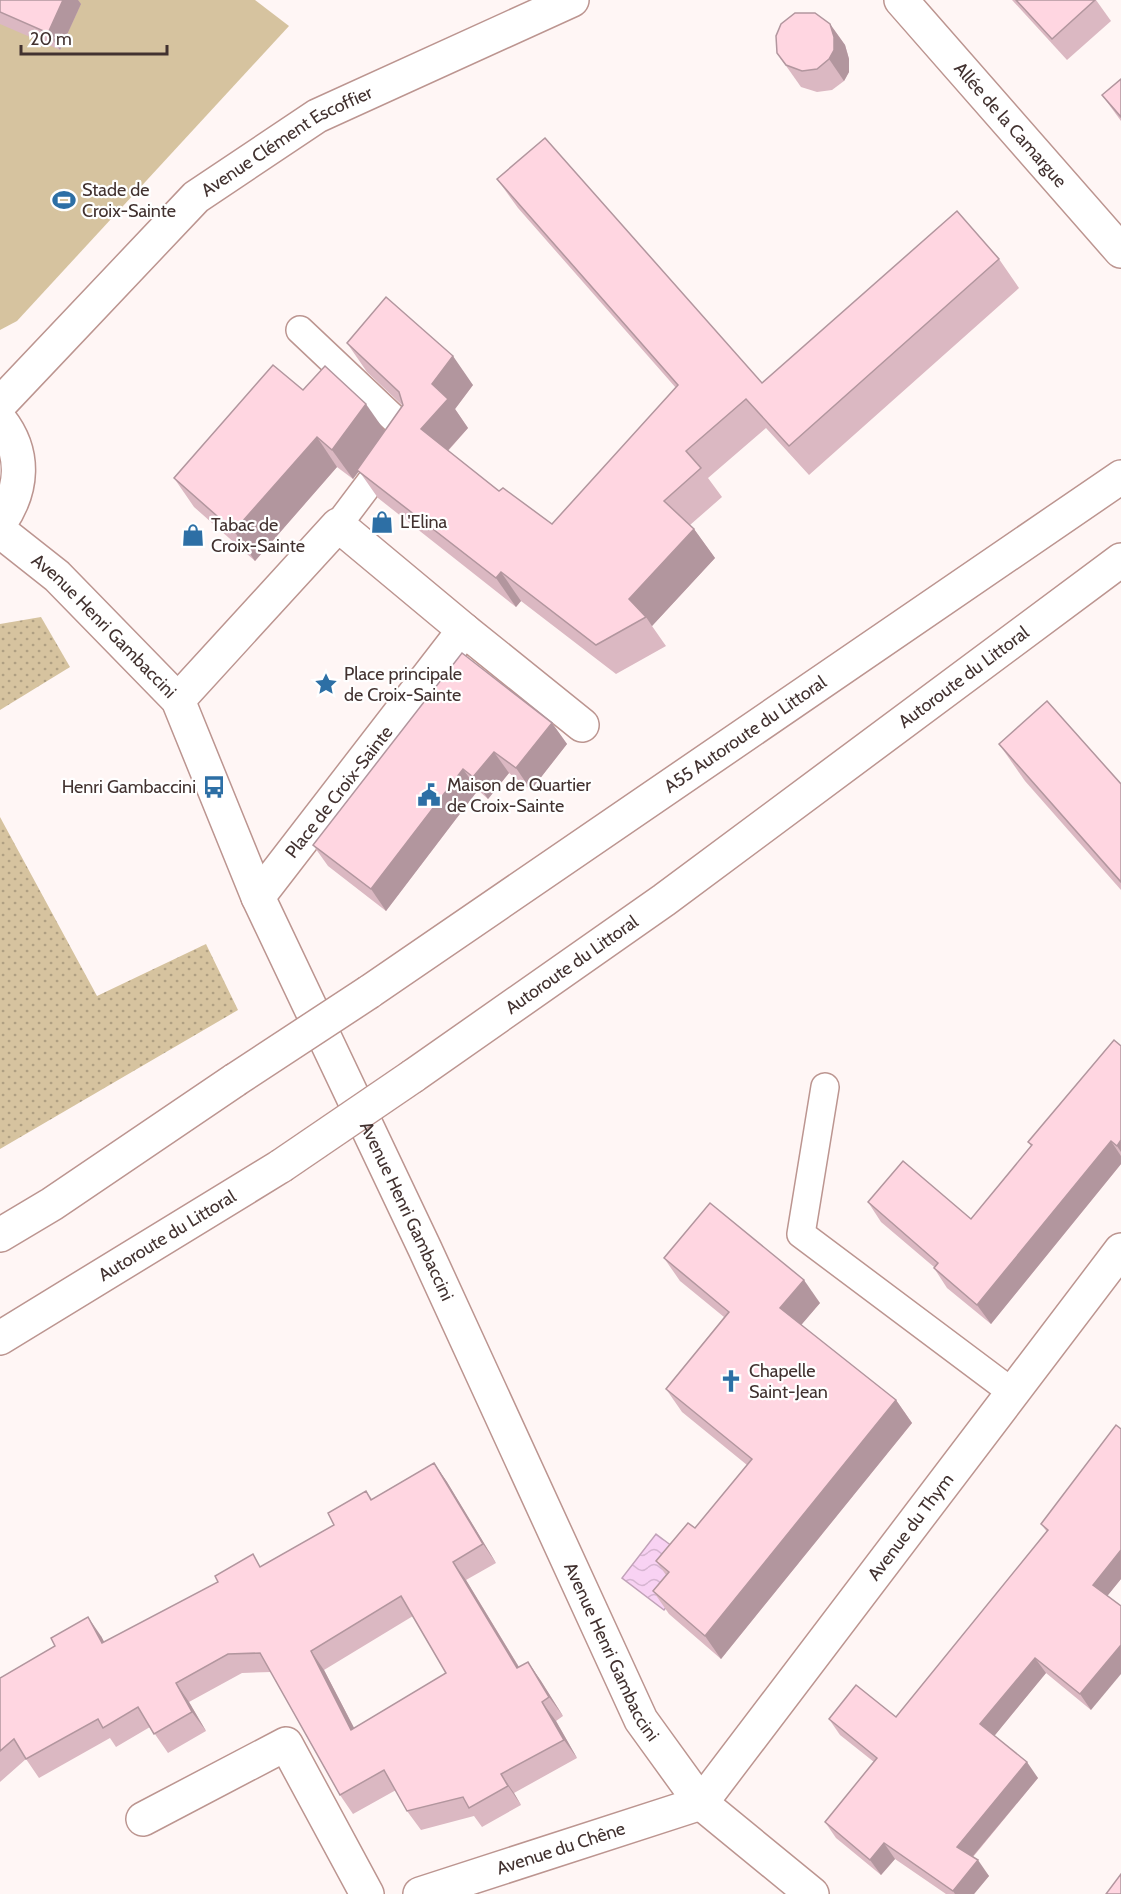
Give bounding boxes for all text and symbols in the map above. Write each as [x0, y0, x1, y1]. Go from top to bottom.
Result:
scale bar [21, 18, 166, 56]
text: 20 m [30, 28, 72, 50]
street label: Allée de la Camargue [950, 58, 1071, 192]
street label: Avenue Clément Escoffier [197, 81, 376, 201]
place label: Stade de Croix-Sainte [82, 179, 176, 222]
sports icon: Stade de Croix-Sainte [51, 187, 77, 213]
shop icon: L'Elina [369, 509, 395, 535]
place label: L'Elina [400, 511, 448, 533]
place label: Tabac de Croix-Sainte [211, 514, 305, 557]
shop icon: Tabac de Croix-Sainte [180, 522, 206, 548]
street label: Avenue Henri Gambaccini [27, 549, 181, 703]
street label: Autoroute du Littoral [894, 621, 1034, 733]
place label: Place principale de Croix-Sainte [344, 663, 462, 706]
place icon: Place principale de Croix-Sainte [313, 671, 339, 697]
street label: A55 Autoroute du Littoral [660, 671, 831, 798]
street label: Place de Croix-Sainte [281, 722, 397, 862]
bus stop icon: Henri Gambaccini [201, 774, 227, 800]
place label: Maison de Quartier de Croix-Sainte [447, 774, 591, 817]
place label: Henri Gambaccini [62, 776, 196, 798]
public building icon: Maison de Quartier de Croix-Sainte [416, 782, 442, 808]
street label: Autoroute du Littoral [501, 910, 643, 1019]
street label: Avenue Henri Gambaccini [355, 1118, 458, 1304]
street label: Autoroute du Littoral [94, 1185, 241, 1286]
place label: Chapelle Saint-Jean [749, 1360, 828, 1403]
church icon: Chapelle Saint-Jean [718, 1368, 744, 1394]
street label: Avenue du Thym [863, 1469, 958, 1585]
street label: Avenue Henri Gambaccini [559, 1559, 664, 1746]
street label: Avenue du Chêne [494, 1817, 628, 1880]

